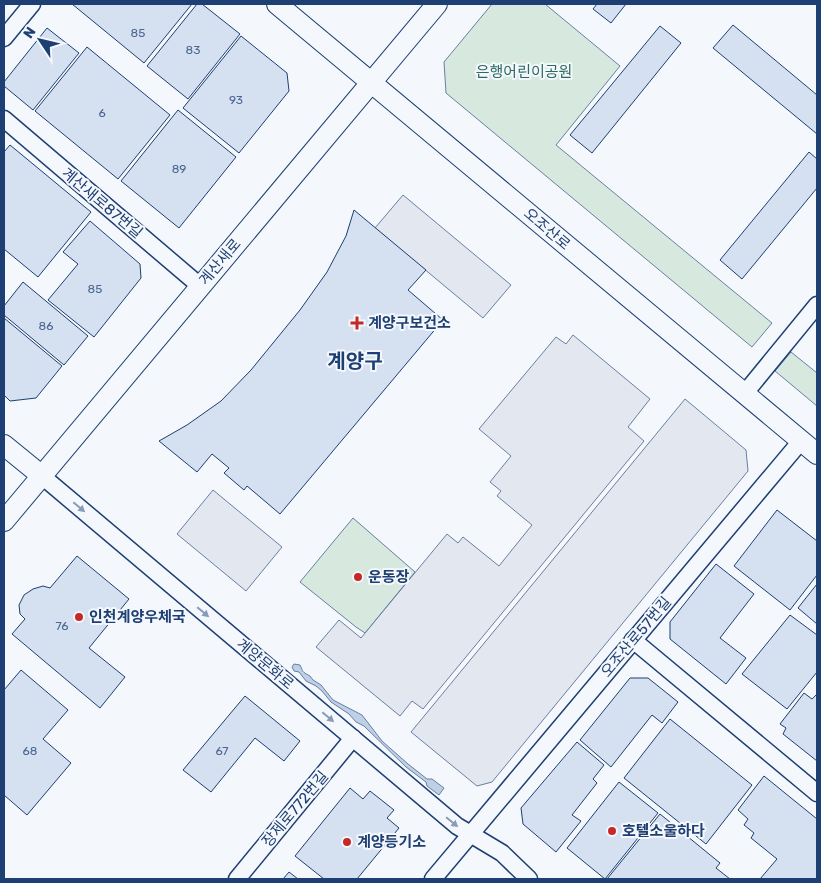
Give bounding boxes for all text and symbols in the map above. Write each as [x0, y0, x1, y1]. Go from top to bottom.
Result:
north arrow [15, 15, 65, 65]
text: N [20, 24, 40, 42]
house number: 85 [131, 26, 145, 40]
house number: 83 [186, 43, 200, 57]
park label: 은행어린이공원 [476, 63, 572, 81]
house number: 93 [229, 93, 243, 107]
house number: 6 [98, 106, 106, 120]
house number: 89 [172, 162, 186, 176]
street label: 계산새로87번길 [58, 164, 146, 242]
street label: 오조산로 [520, 204, 574, 254]
street label: 계산새로 [195, 235, 245, 289]
house number: 85 [88, 282, 102, 296]
place label: 계양구보건소 [368, 314, 451, 332]
marker: 계양구보건소 [350, 316, 364, 330]
house number: 86 [39, 319, 53, 333]
district label: 계양구 [327, 349, 383, 373]
one-way arrow [72, 502, 85, 513]
place label: 운동장 [368, 568, 410, 586]
marker: 운동장 [352, 571, 364, 583]
street label: 오조산로57번길 [597, 593, 675, 681]
one-way arrow [197, 607, 210, 618]
place label: 인천계양우체국 [89, 608, 186, 626]
marker: 인천계양우체국 [73, 611, 85, 623]
house number: 76 [55, 619, 69, 633]
street label: 계양문화로 [233, 635, 297, 693]
one-way arrow [321, 711, 333, 723]
house number: 68 [23, 744, 37, 758]
house number: 67 [215, 744, 229, 758]
street label: 장제로772번길 [258, 768, 332, 850]
one-way arrow [445, 816, 458, 827]
place label: 호텔소울하다 [622, 822, 705, 840]
marker: 호텔소울하다 [606, 825, 618, 837]
place label: 계양등기소 [357, 833, 426, 851]
marker: 계양등기소 [341, 836, 353, 848]

